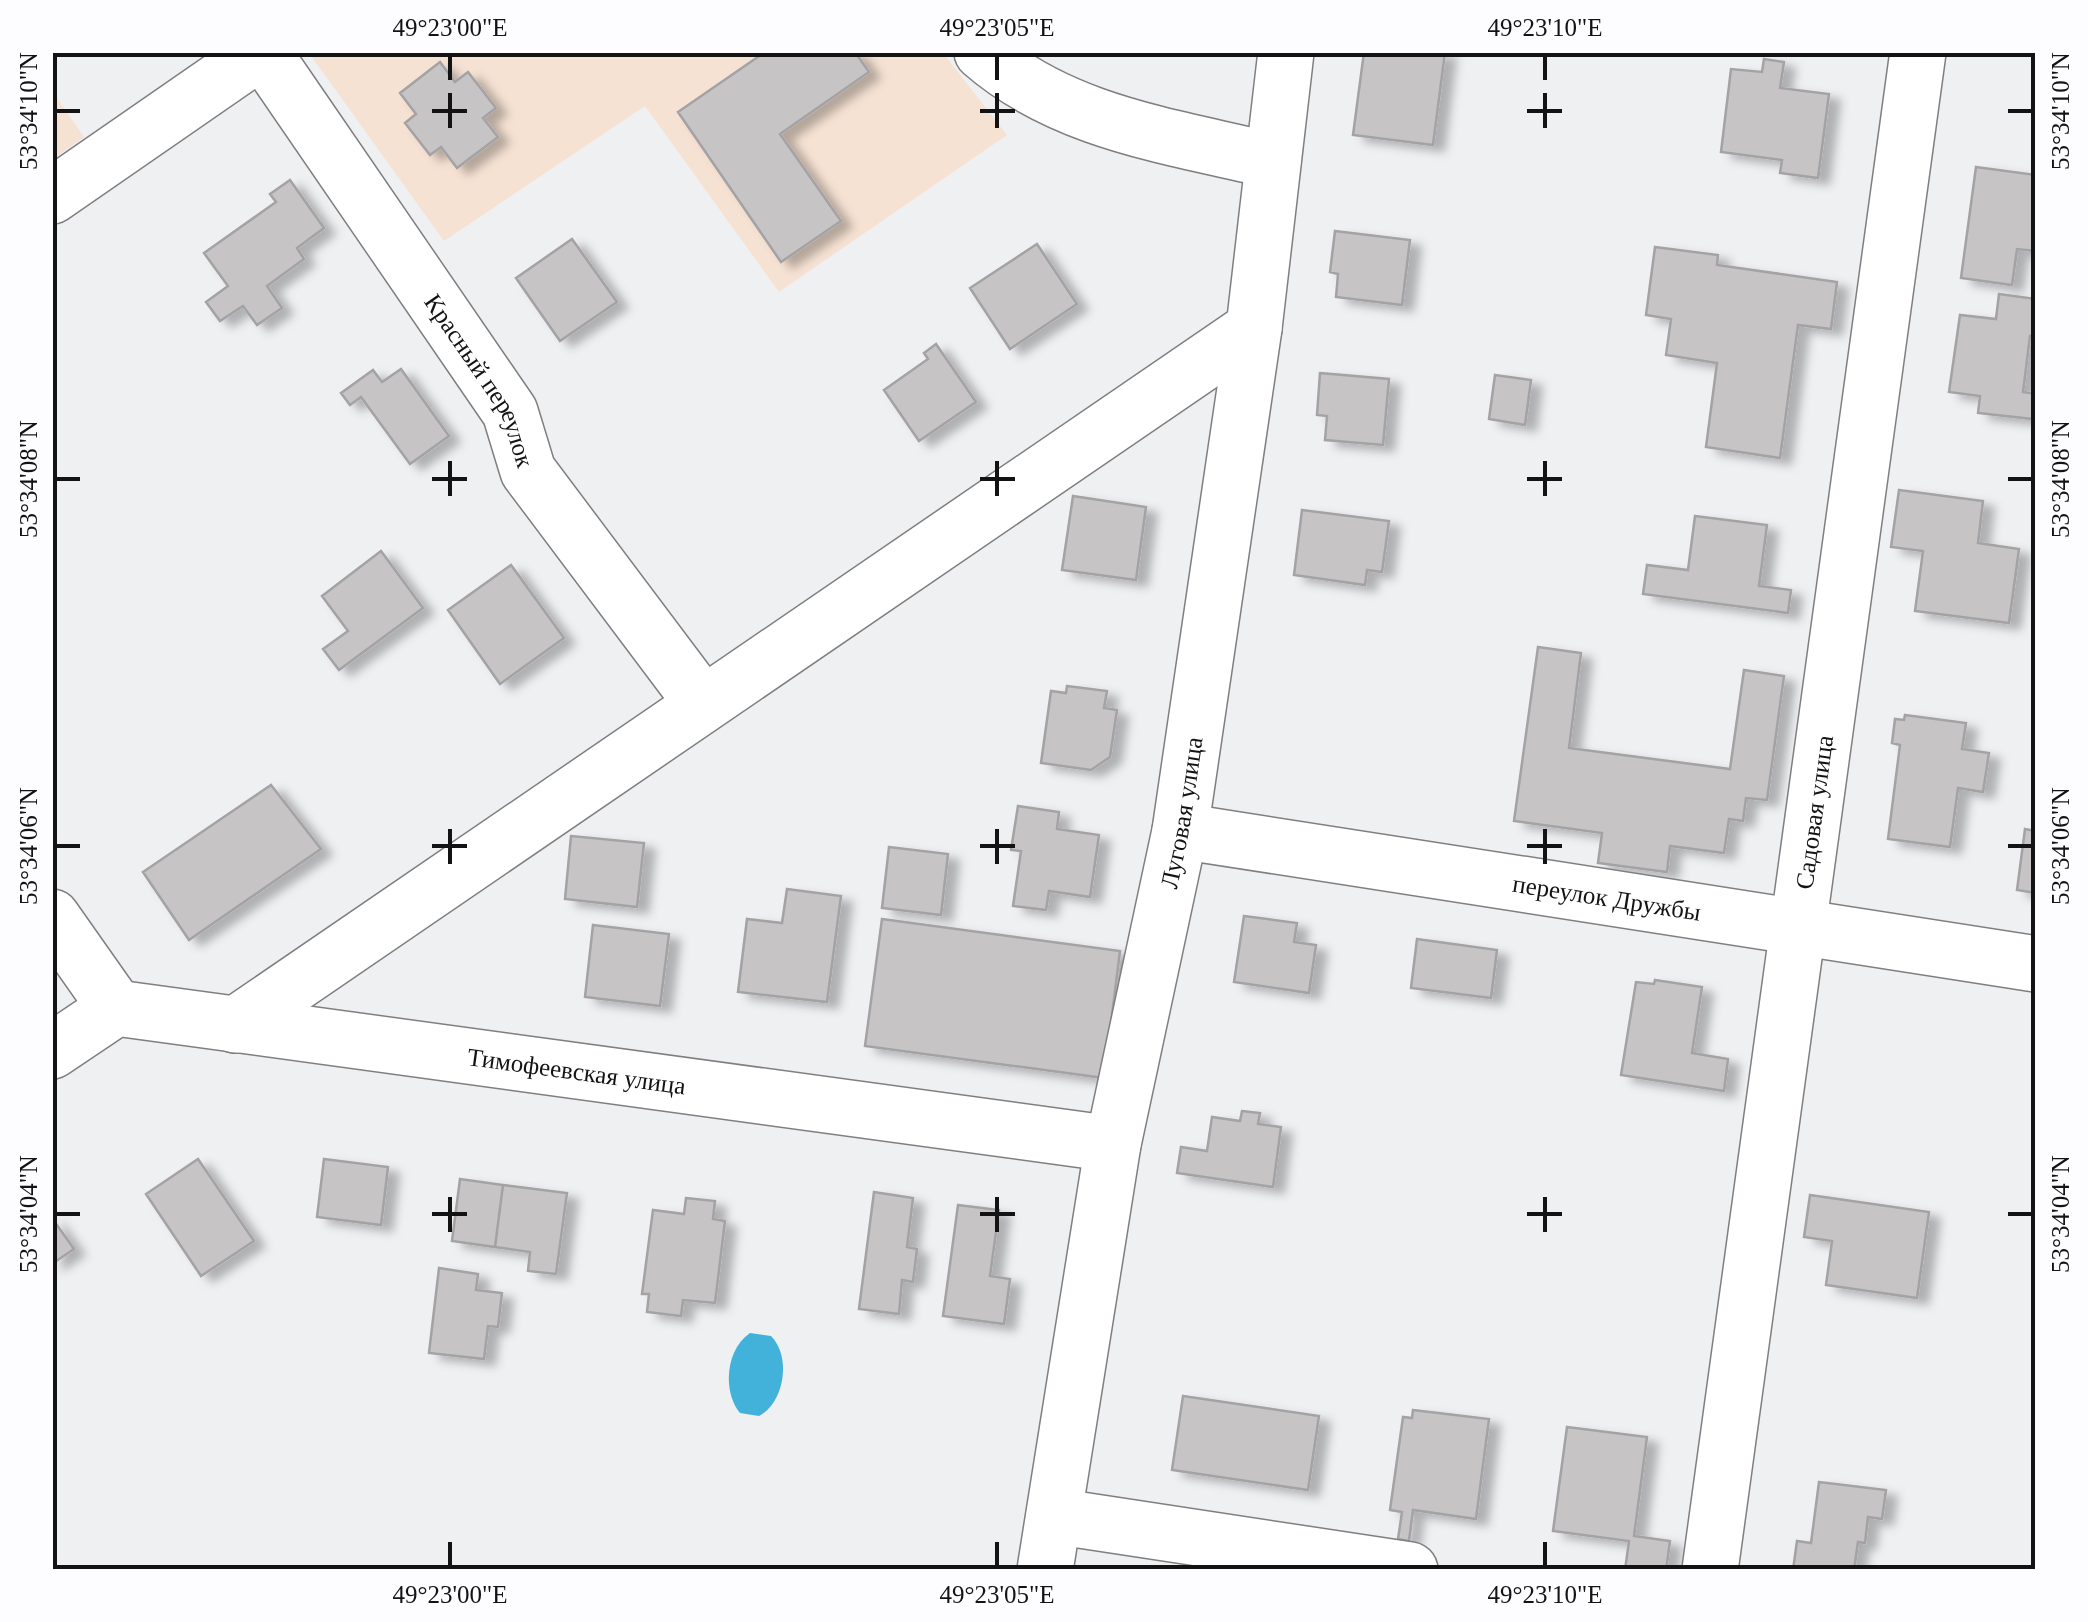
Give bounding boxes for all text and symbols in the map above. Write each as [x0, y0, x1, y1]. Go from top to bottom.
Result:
text: 49°23'00"E [393, 14, 507, 41]
text: 49°23'05"E [940, 14, 1054, 41]
text: 49°23'10"E [1488, 14, 1602, 41]
text: 53°34'10"N [15, 52, 42, 170]
text: 53°34'10"N [2047, 52, 2074, 170]
street label: Красный переулок [420, 289, 540, 471]
text: 53°34'08"N [15, 420, 42, 538]
text: 53°34'08"N [2047, 420, 2074, 538]
street label: Садовая улица [1790, 733, 1838, 891]
street label: Луговая улица [1155, 735, 1207, 891]
text: 53°34'06"N [15, 787, 42, 905]
text: 53°34'06"N [2047, 787, 2074, 905]
street label: переулок Дружбы [1511, 869, 1703, 925]
street label: Тимофеевская улица [466, 1043, 687, 1099]
text: 53°34'04"N [15, 1155, 42, 1273]
text: 53°34'04"N [2047, 1155, 2074, 1273]
text: 49°23'00"E [393, 1581, 507, 1608]
text: 49°23'05"E [940, 1581, 1054, 1608]
text: 49°23'10"E [1488, 1581, 1602, 1608]

